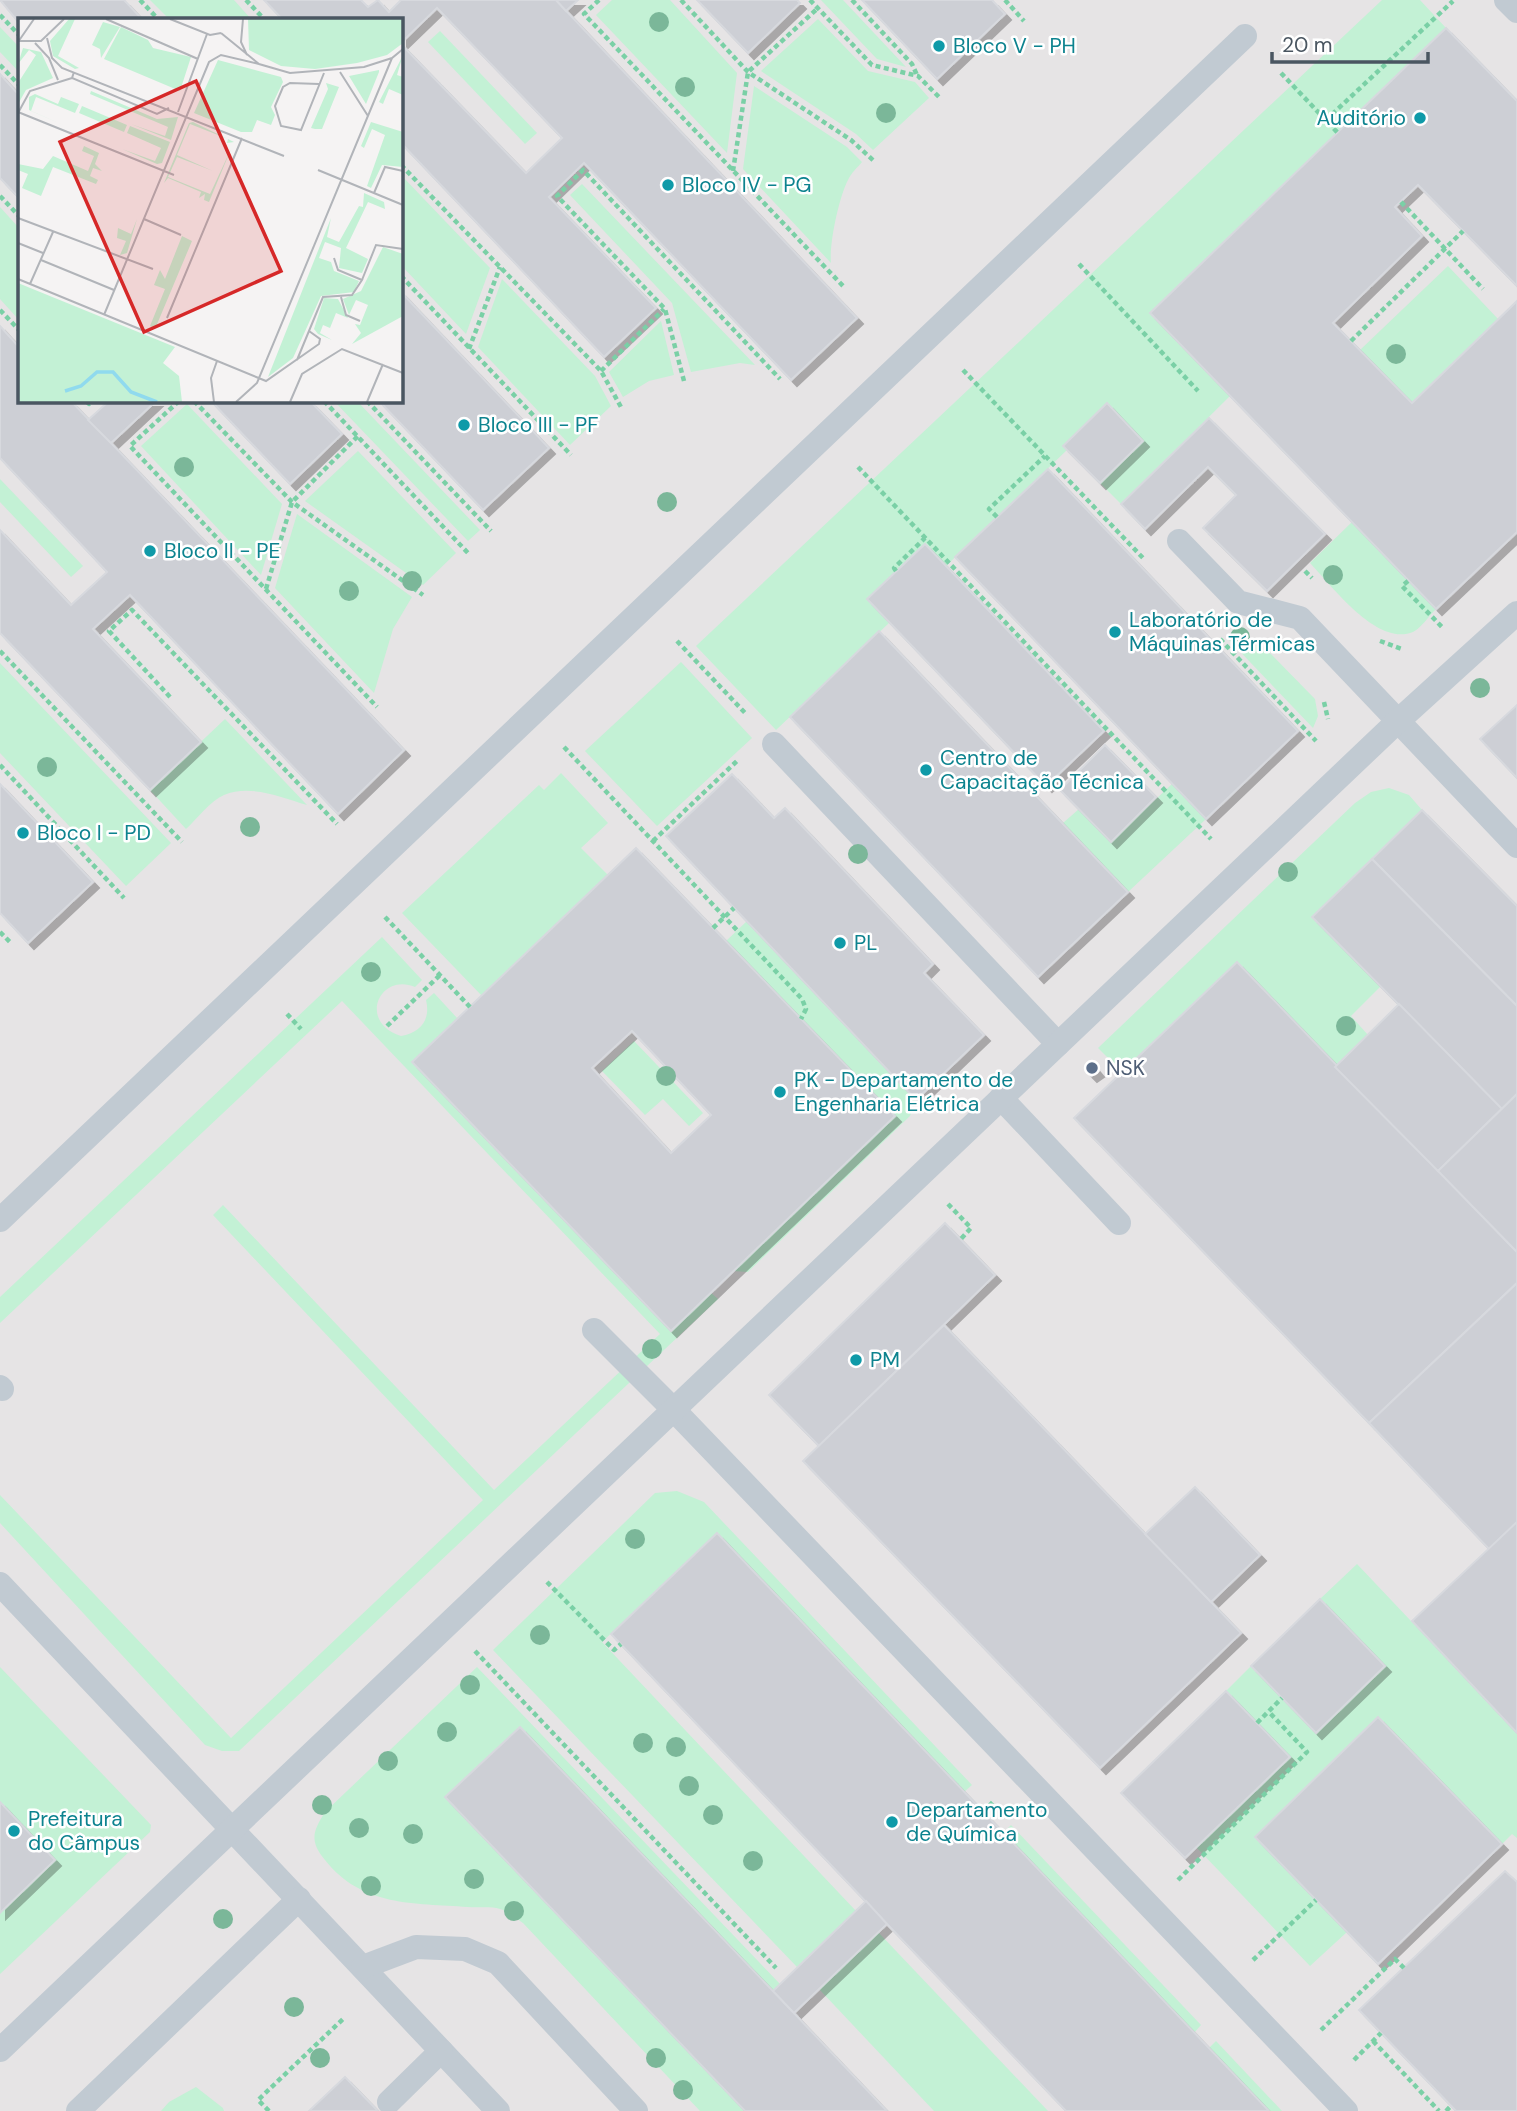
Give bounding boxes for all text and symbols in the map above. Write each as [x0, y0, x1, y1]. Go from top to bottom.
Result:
inset map [18, 18, 402, 402]
scale bar [1272, 21, 1428, 65]
text: 20 m [1282, 31, 1333, 59]
place label: Bloco V - PH [953, 32, 1076, 60]
marker: Bloco V - PH [931, 38, 947, 54]
place label: Auditório [1316, 104, 1406, 132]
marker: Auditório [1412, 110, 1428, 126]
place label: Bloco IV - PG [682, 171, 811, 199]
marker: Bloco IV - PG [660, 177, 676, 193]
place label: Bloco III - PF [478, 411, 599, 439]
marker: Bloco III - PF [456, 417, 472, 433]
place label: Bloco II - PE [164, 537, 280, 565]
marker: Bloco II - PE [142, 543, 158, 559]
place label: Laboratório de Máquinas Térmicas [1129, 606, 1315, 658]
marker: Laboratório de Máquinas Térmicas [1107, 624, 1123, 640]
place label: Centro de Capacitação Técnica [940, 744, 1144, 796]
marker: Centro de Capacitação Técnica [918, 762, 934, 778]
place label: Bloco I - PD [37, 819, 151, 847]
marker: Bloco I - PD [15, 825, 31, 841]
place label: PL [854, 929, 877, 957]
marker: PL [832, 935, 848, 951]
place label: NSK [1106, 1054, 1145, 1082]
marker: NSK [1084, 1060, 1100, 1076]
place label: PK - Departamento de Engenharia Elétrica [794, 1066, 1013, 1118]
marker: PK - Departamento de Engenharia Elétrica [772, 1084, 788, 1100]
place label: PM [870, 1346, 900, 1374]
marker: PM [848, 1352, 864, 1368]
place label: Departamento de Química [906, 1796, 1047, 1848]
place label: Prefeitura do Câmpus [28, 1805, 140, 1857]
marker: Departamento de Química [884, 1814, 900, 1830]
marker: Prefeitura do Câmpus [6, 1823, 22, 1839]

